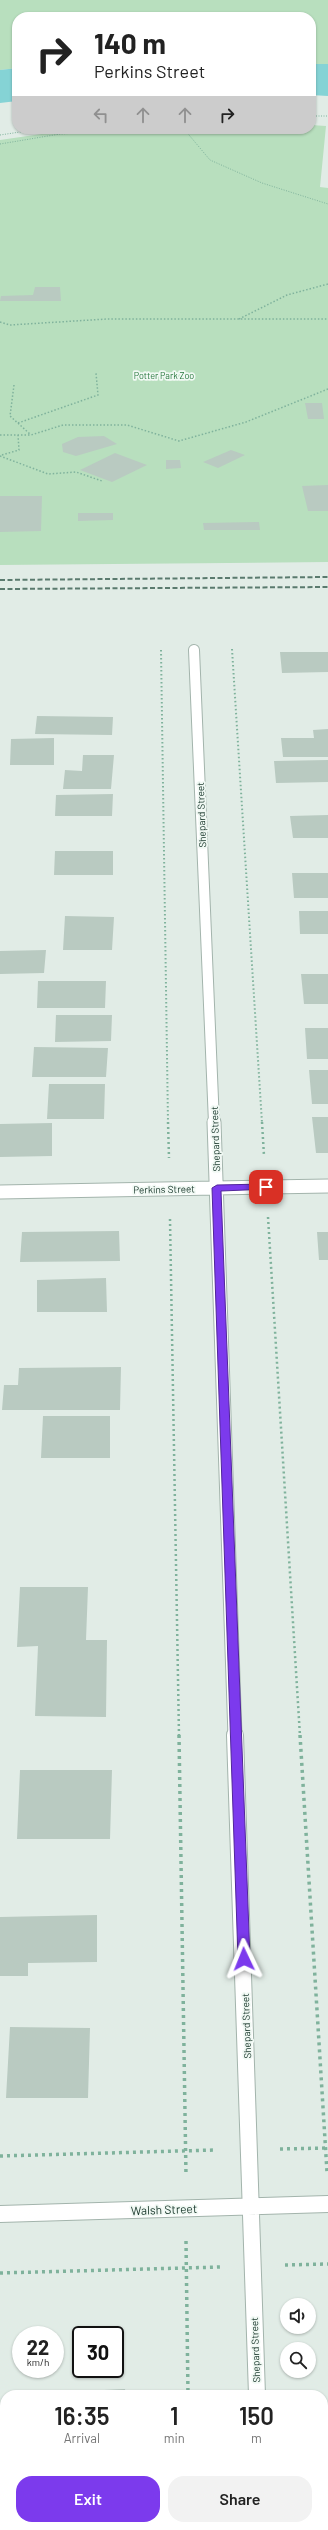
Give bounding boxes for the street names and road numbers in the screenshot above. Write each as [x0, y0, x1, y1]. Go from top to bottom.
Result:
street label: Shepard Street [194, 782, 208, 848]
street label: Shepard Street [208, 1106, 222, 1172]
street label: Perkins Street [133, 1182, 195, 1196]
street label: Shepard Street [239, 1993, 253, 2059]
street label: Walsh Street [131, 2201, 197, 2217]
street label: Shepard Street [248, 2317, 262, 2383]

